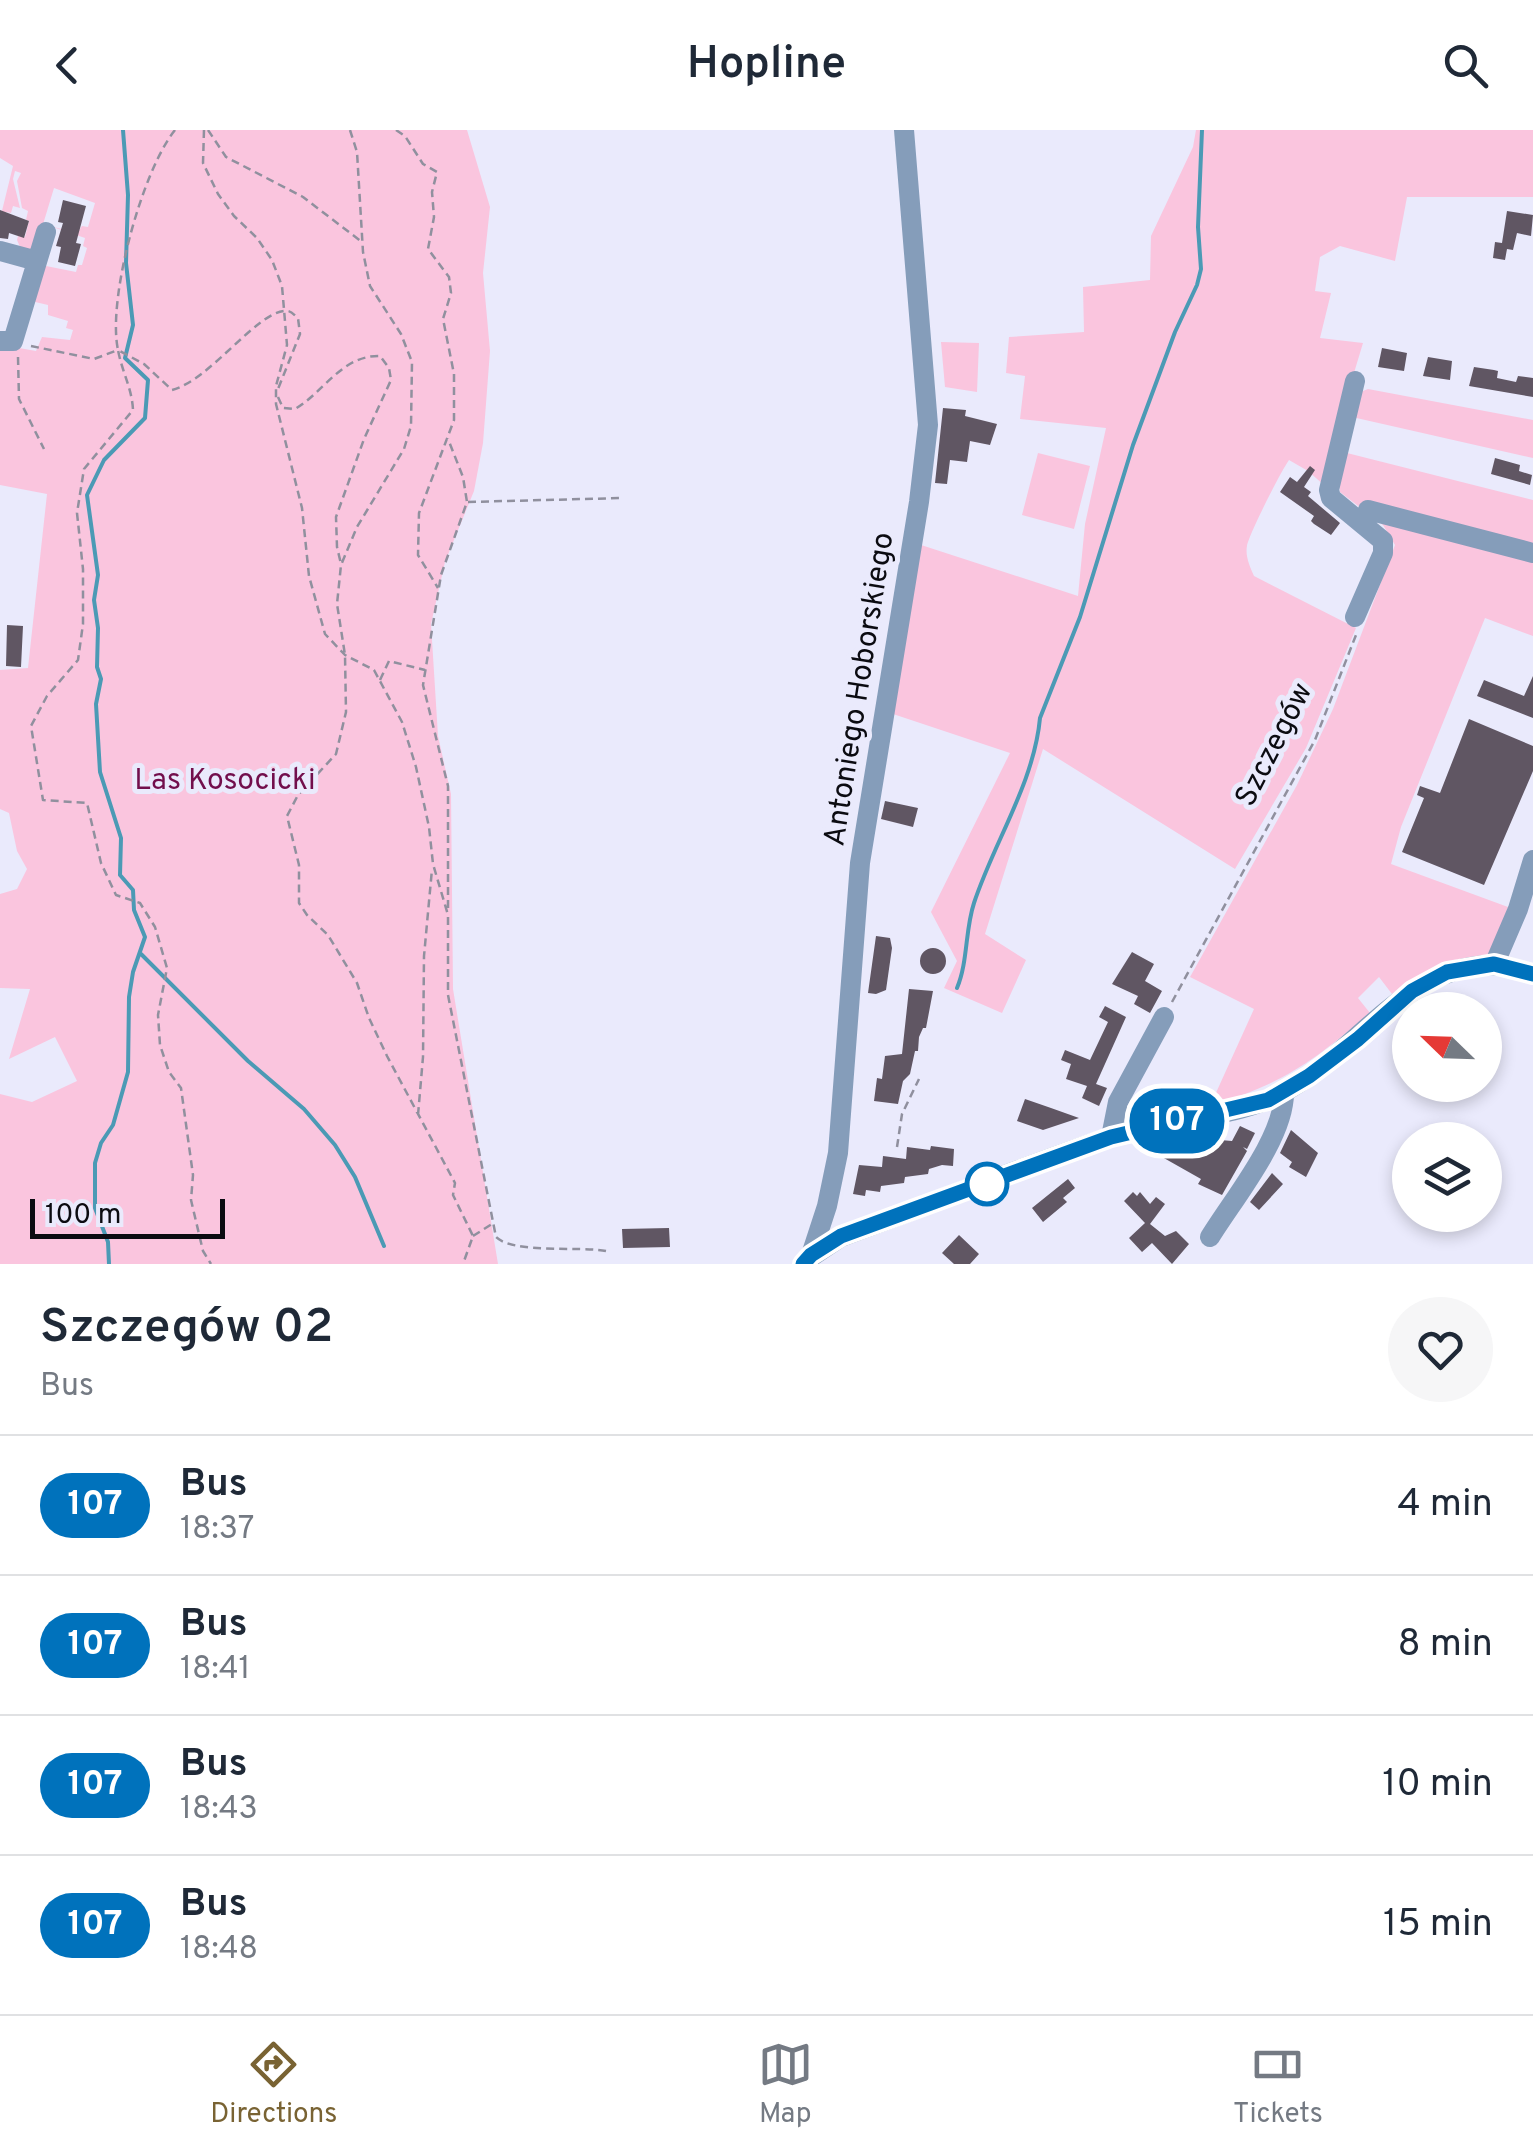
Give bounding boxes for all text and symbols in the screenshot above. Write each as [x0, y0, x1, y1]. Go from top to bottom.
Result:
text: Hopline [687, 37, 846, 94]
icon: back [40, 38, 95, 93]
icon: search [1438, 38, 1493, 93]
street label: Antoniego Hoborskiego [817, 530, 904, 849]
street label: Szczegów [1228, 677, 1322, 813]
park label: Las Kosocicki [134, 763, 316, 800]
north arrow [1392, 992, 1502, 1102]
map controls [1392, 992, 1502, 1232]
line badge: 107 [1120, 1088, 1234, 1154]
text: 107 [1149, 1099, 1205, 1143]
button: layers [1392, 1122, 1502, 1232]
unlabelled marker [966, 1163, 1008, 1205]
scale bar [30, 1194, 225, 1238]
text: 100 m [45, 1198, 121, 1234]
button: heart [1388, 1297, 1493, 1402]
text: Szczegów 02 [40, 1299, 333, 1359]
text: Bus [40, 1367, 94, 1407]
text: Bus [180, 1461, 247, 1510]
text: 4 min [1397, 1481, 1493, 1530]
text: 107 [67, 1483, 123, 1527]
text: 18:37 [180, 1510, 254, 1550]
text: Bus [180, 1601, 247, 1650]
text: 8 min [1398, 1621, 1493, 1670]
text: 107 [67, 1623, 123, 1667]
text: 18:41 [180, 1650, 251, 1690]
text: Bus [180, 1741, 247, 1790]
text: 10 min [1382, 1761, 1493, 1810]
text: 107 [67, 1763, 123, 1807]
text: 18:43 [180, 1790, 258, 1830]
text: Bus [180, 1881, 247, 1930]
text: 15 min [1383, 1901, 1493, 1950]
text: 107 [67, 1903, 123, 1947]
text: 18:48 [180, 1930, 258, 1970]
tab: Directions [210, 2037, 337, 2133]
tab: Map [758, 2037, 813, 2133]
tab: Tickets [1233, 2037, 1323, 2133]

